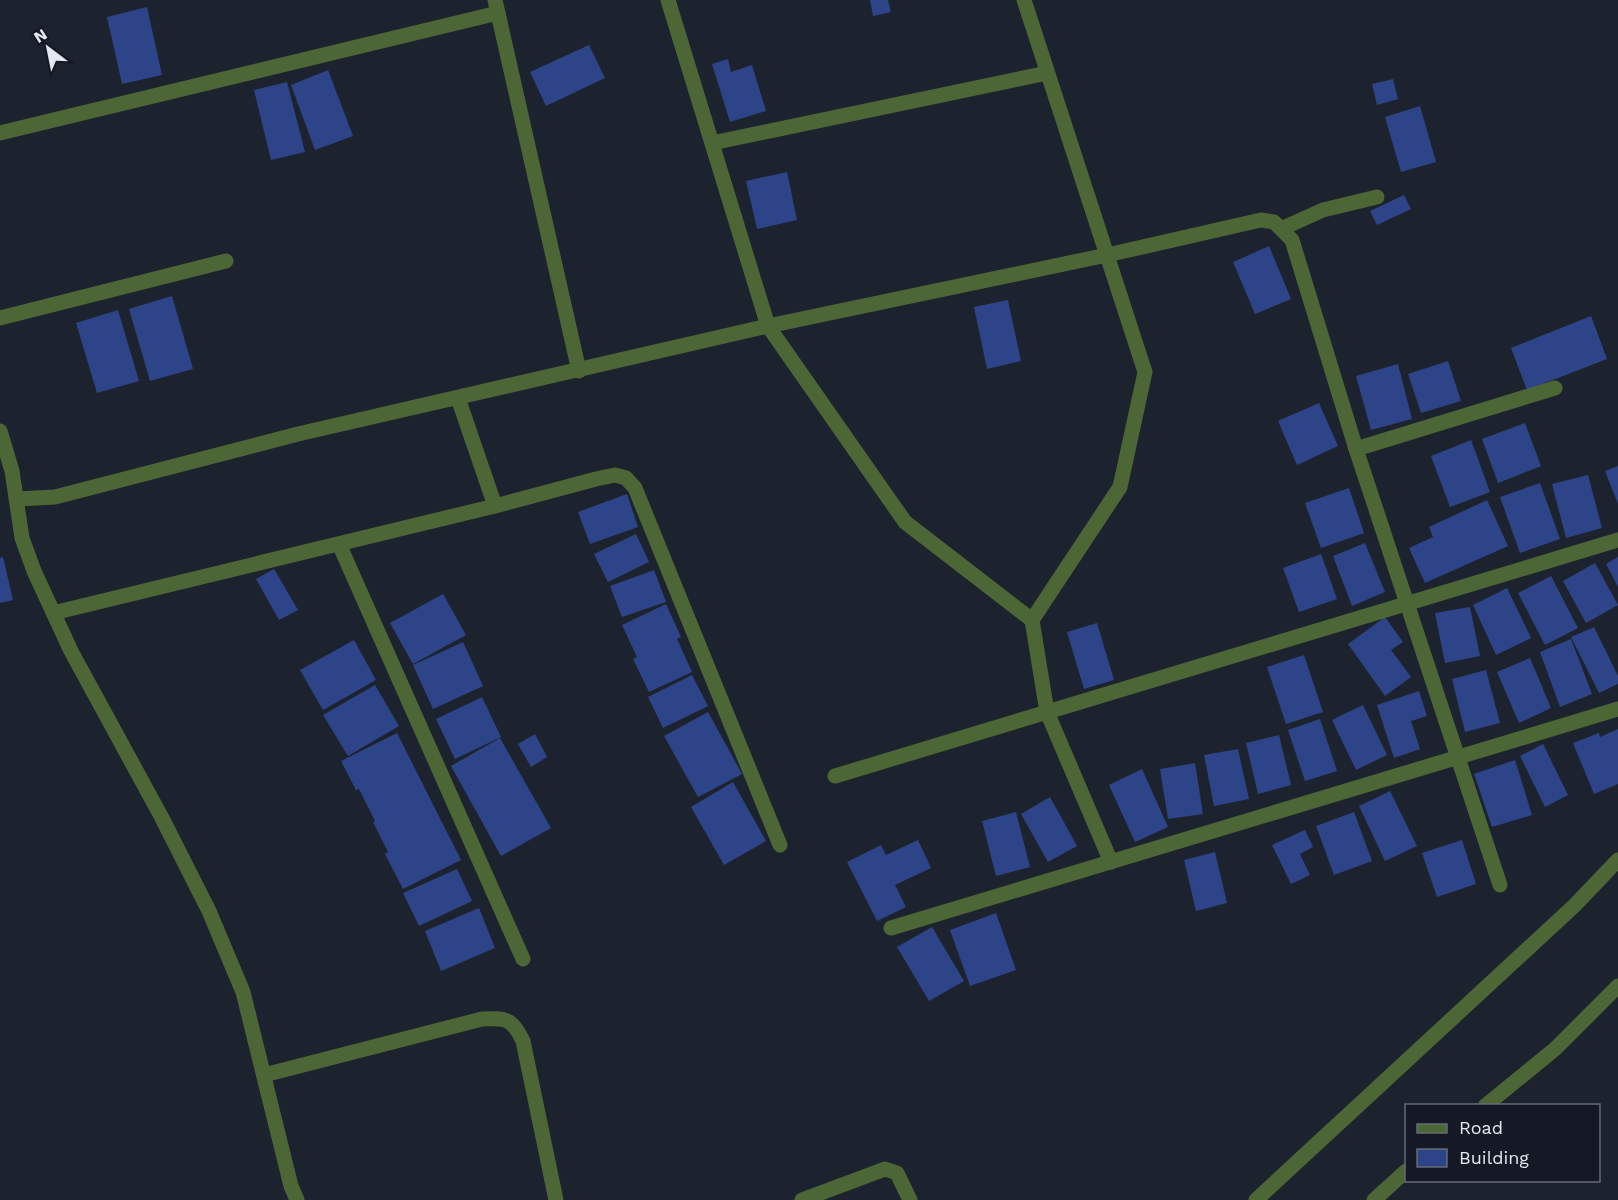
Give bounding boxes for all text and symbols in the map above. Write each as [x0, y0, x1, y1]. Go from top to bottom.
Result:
north arrow [18, 18, 78, 78]
text: N [30, 25, 50, 47]
legend [1405, 1104, 1600, 1182]
text: Road [1459, 1117, 1503, 1138]
text: Building [1459, 1147, 1529, 1168]

